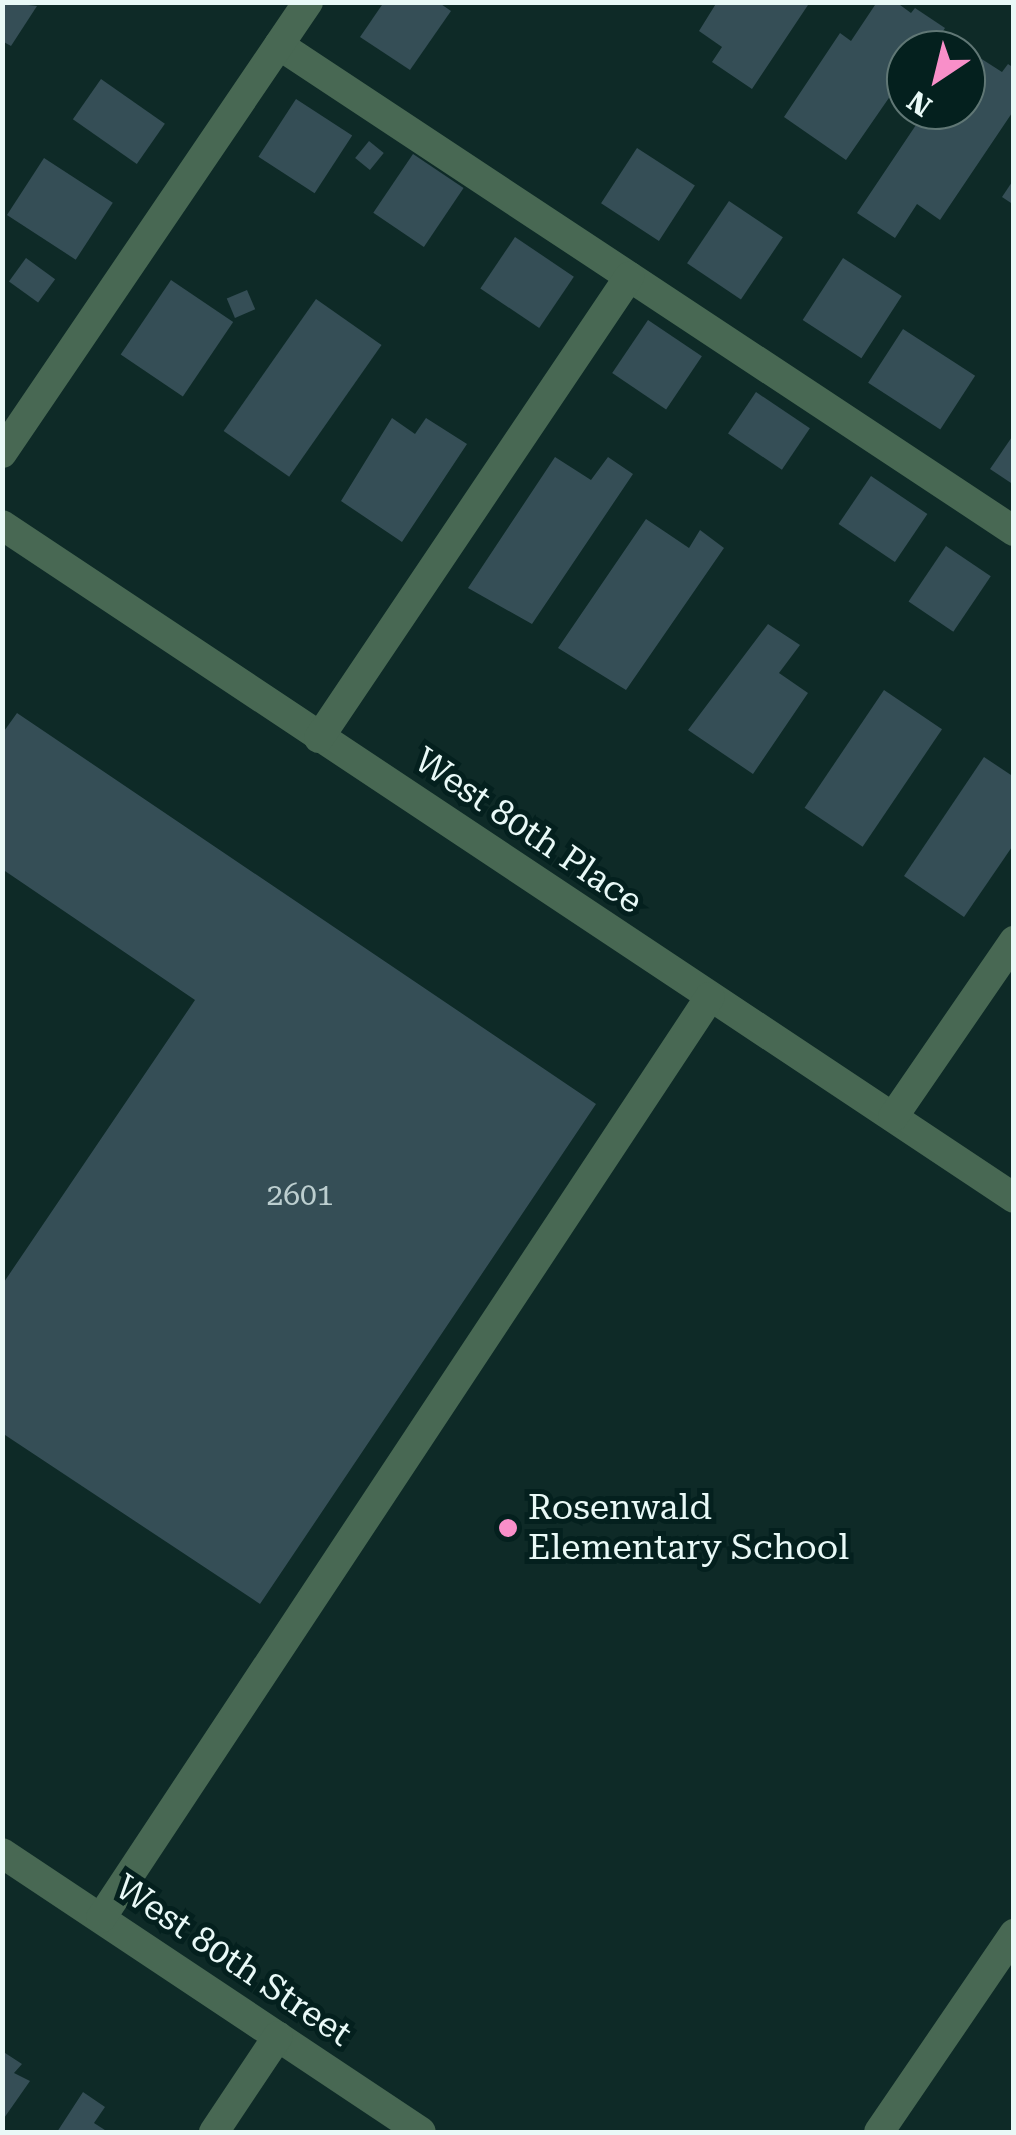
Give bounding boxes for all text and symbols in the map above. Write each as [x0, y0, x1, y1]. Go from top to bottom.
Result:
north arrow [886, 30, 986, 130]
text: N [901, 84, 938, 123]
street label: West 80th Place [406, 739, 650, 923]
house number: 2601 [266, 1177, 334, 1213]
place label: Rosenwald Elementary School [528, 1487, 849, 1569]
marker: Rosenwald Elementary School [497, 1517, 519, 1539]
street label: West 80th Street [107, 1866, 359, 2056]

